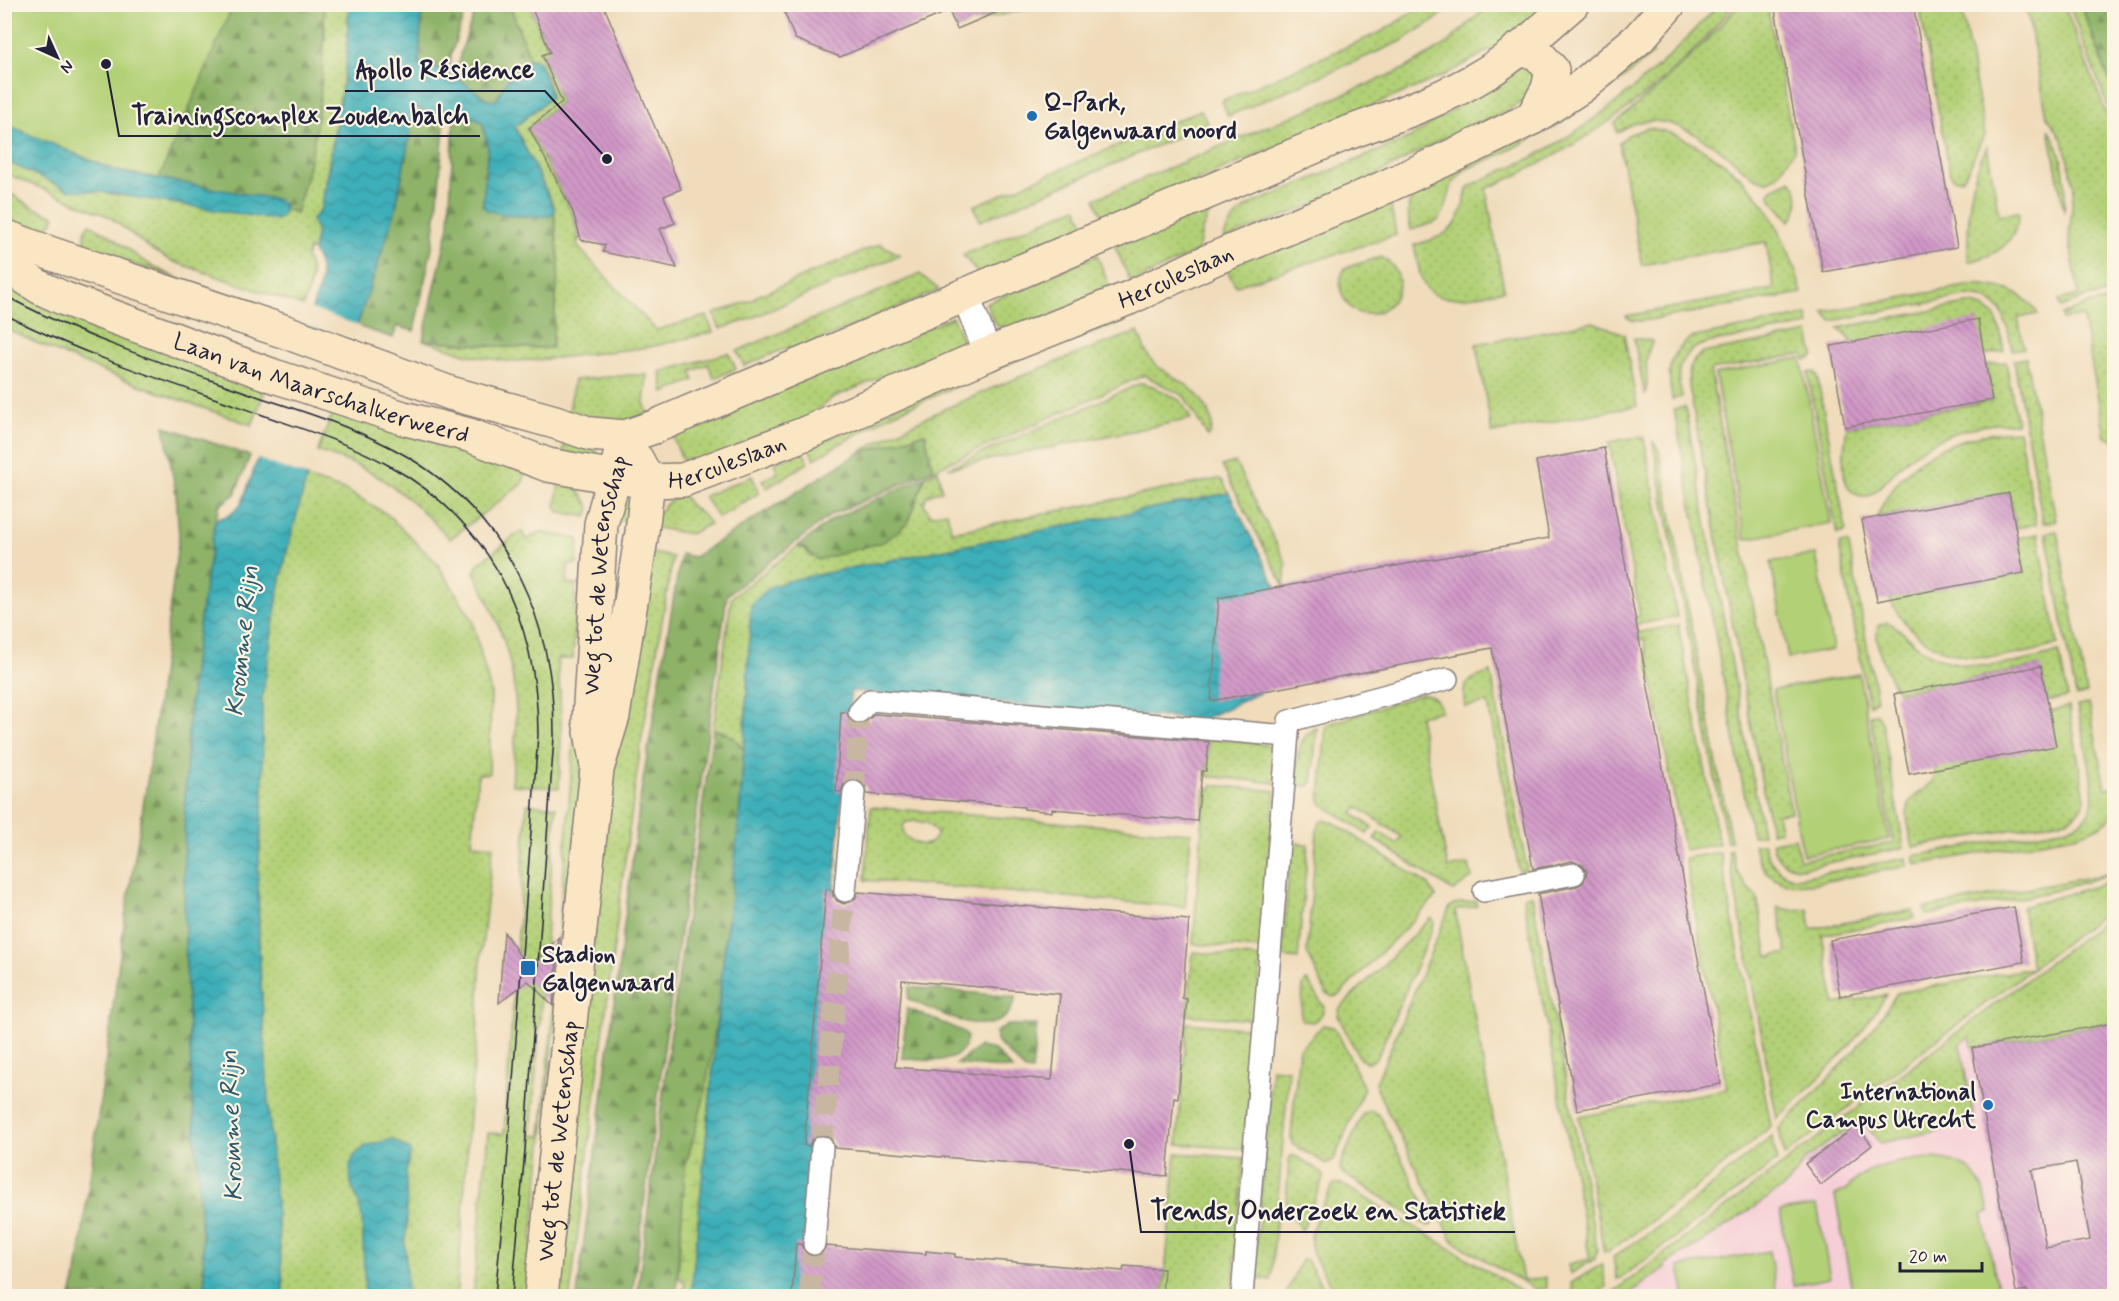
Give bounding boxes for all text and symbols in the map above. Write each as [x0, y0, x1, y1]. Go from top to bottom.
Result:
north arrow [27, 27, 87, 87]
callout: Apollo Résidence [345, 47, 545, 91]
text: Apollo Résidence [356, 54, 534, 91]
text: N [55, 55, 78, 78]
place label: Q-Park, Galgenwaard noord [1044, 88, 1237, 150]
callout: Trainingscomplex Zoudenbalch [119, 92, 480, 136]
text: Trainingscomplex Zoudenbalch [131, 100, 469, 137]
marker: Q-Park, Galgenwaard noord [1025, 109, 1039, 123]
street label: Herculeslaan [1114, 238, 1238, 318]
street label: Laan van Maarschalkerweerd [169, 326, 472, 451]
street label: Herculeslaan [668, 428, 791, 497]
street label: Weg tot de Wetenschap [577, 452, 637, 696]
water label: Kromme Rijn [218, 564, 268, 718]
place label: Stadion Galgenwaard [542, 940, 674, 1002]
marker: Stadion Galgenwaard [519, 959, 537, 977]
street label: Weg tot de Wetenschap [531, 1019, 587, 1263]
water label: Kromme Rijn [212, 1050, 252, 1202]
place label: International Campus Utrecht [1806, 1077, 1977, 1136]
marker: International Campus Utrecht [1981, 1098, 1995, 1112]
callout: Trends, Onderzoek en Statistiek [1141, 1188, 1515, 1232]
text: Trends, Onderzoek en Statistiek [1150, 1195, 1506, 1229]
scale bar [1900, 1235, 1982, 1273]
text: 20 m [1909, 1245, 1947, 1269]

